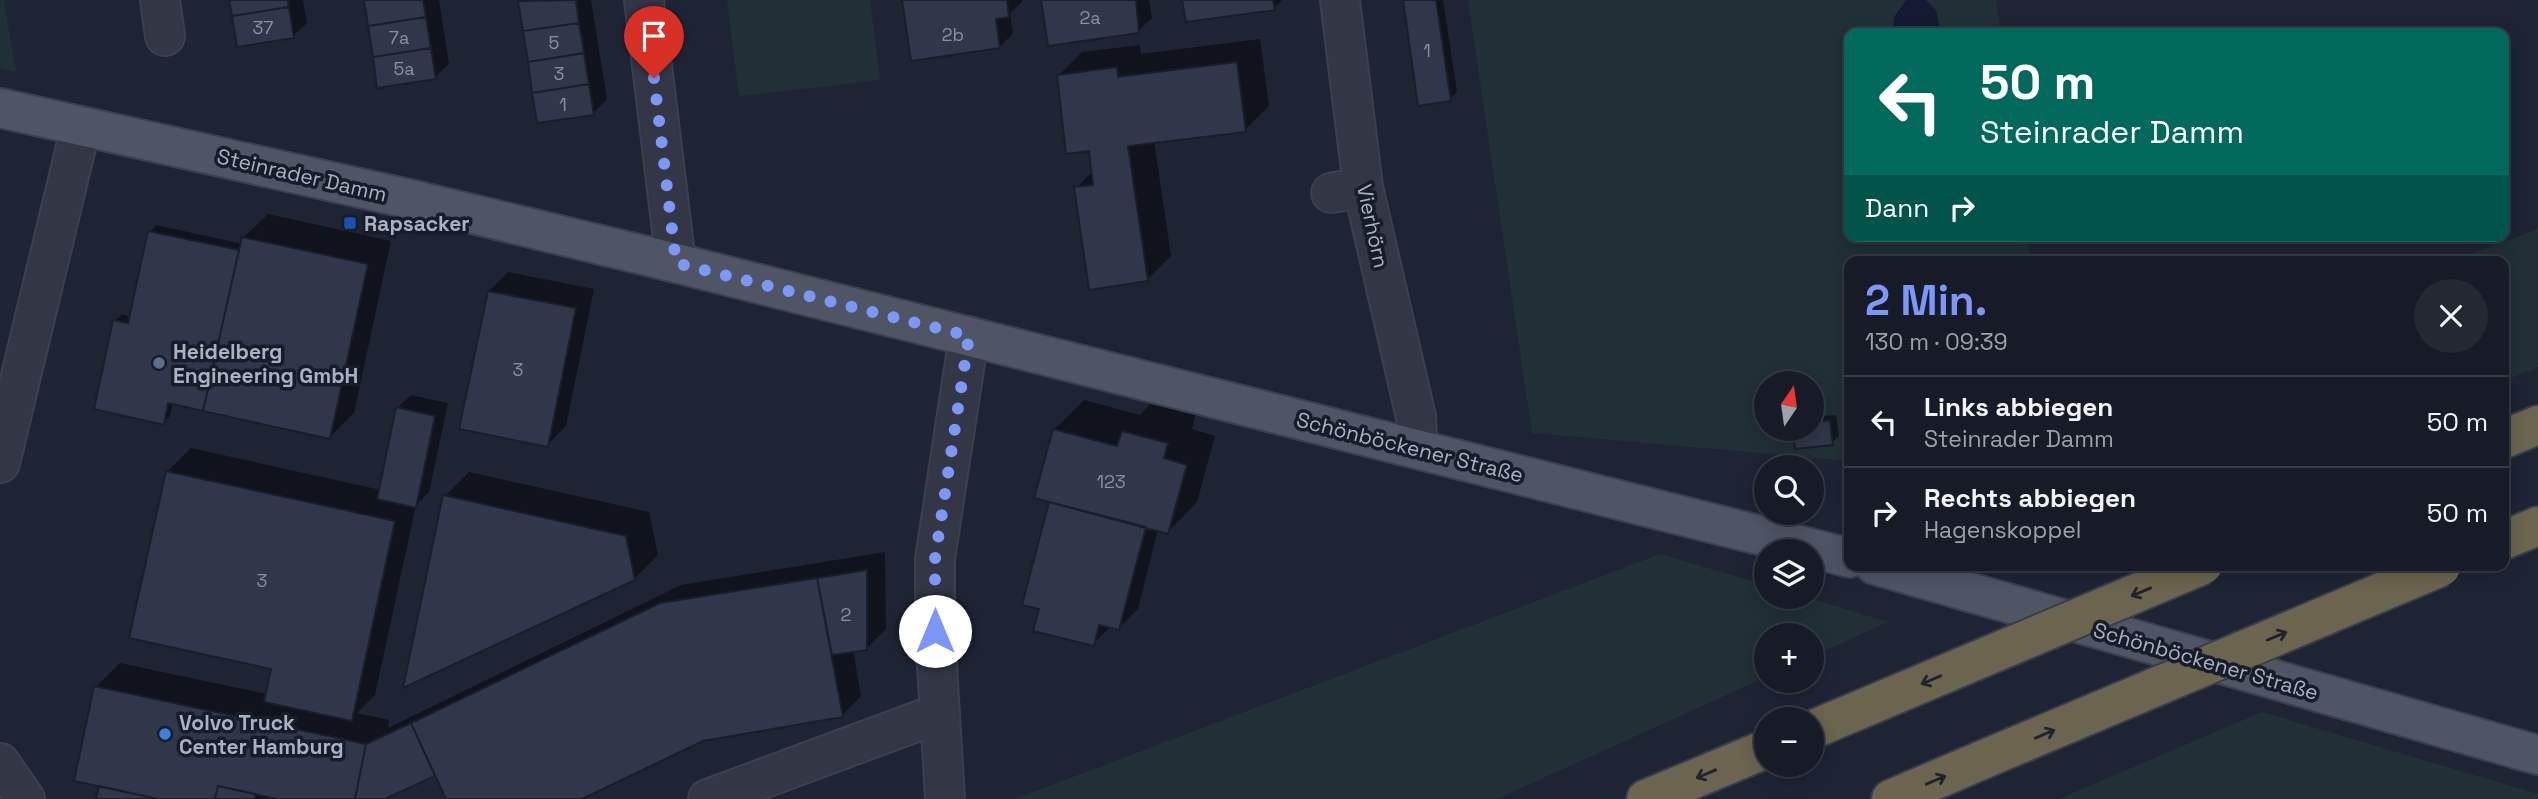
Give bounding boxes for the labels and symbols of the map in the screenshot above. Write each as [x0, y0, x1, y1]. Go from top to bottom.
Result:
pin [624, 6, 684, 78]
house number: 2a [1079, 6, 1101, 29]
house number: 37 [252, 16, 274, 39]
house number: 2b [942, 23, 964, 46]
house number: 7a [389, 26, 409, 49]
house number: 5 [549, 31, 559, 54]
house number: 1 [1423, 39, 1431, 62]
house number: 5a [393, 57, 415, 80]
house number: 3 [554, 62, 564, 85]
house number: 1 [559, 93, 567, 116]
street label: Steinrader Damm [215, 142, 389, 208]
street label: Vierhörn [1351, 182, 1395, 270]
place label: Rapsacker [364, 210, 470, 237]
marker: Rapsacker [342, 215, 358, 231]
place label: Heidelberg Engineering GmbH [173, 338, 358, 389]
marker: Heidelberg Engineering GmbH [151, 355, 167, 371]
house number: 3 [513, 358, 523, 381]
north arrow [1754, 371, 1824, 441]
street label: Schönböckener Straße [1294, 406, 1526, 488]
house number: 123 [1096, 470, 1126, 493]
house number: 3 [257, 569, 267, 592]
one-way arrow [2130, 586, 2152, 599]
position arrow [898, 594, 972, 668]
house number: 2 [841, 603, 851, 626]
street label: Schönböckener Straße [2090, 616, 2322, 706]
one-way arrow [2266, 629, 2288, 642]
one-way arrow [1921, 674, 1942, 687]
place label: Volvo Truck Center Hamburg [179, 709, 344, 760]
marker: Volvo Truck Center Hamburg [157, 726, 173, 742]
one-way arrow [2034, 727, 2055, 740]
one-way arrow [1695, 768, 1717, 781]
one-way arrow [1925, 772, 1947, 785]

